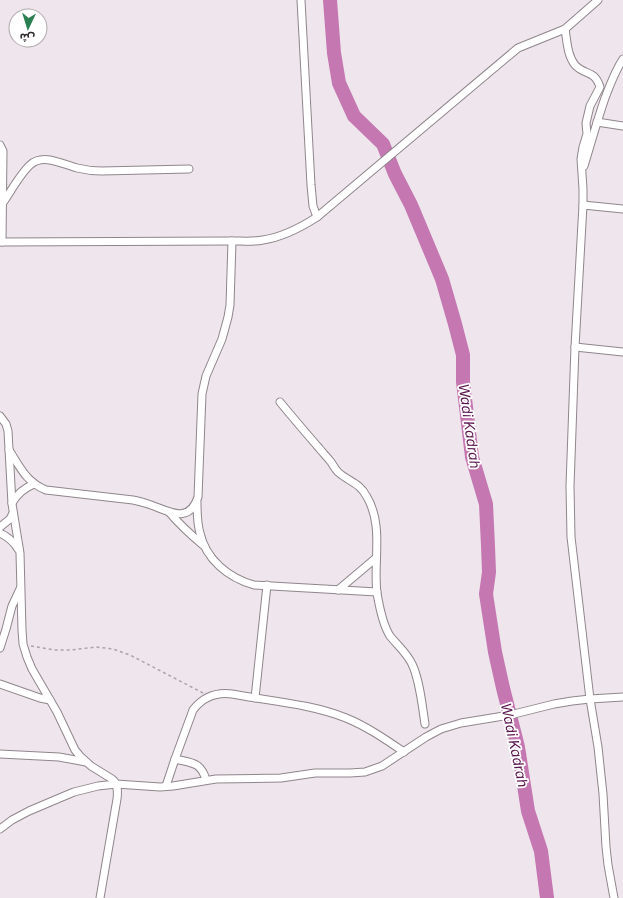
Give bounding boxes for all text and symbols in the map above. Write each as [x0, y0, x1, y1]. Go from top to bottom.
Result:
north arrow [8, 8, 48, 48]
text: ش [19, 30, 35, 45]
water label: Wadi Kadrah [456, 382, 484, 470]
water label: Wadi Kadrah [498, 701, 532, 789]

